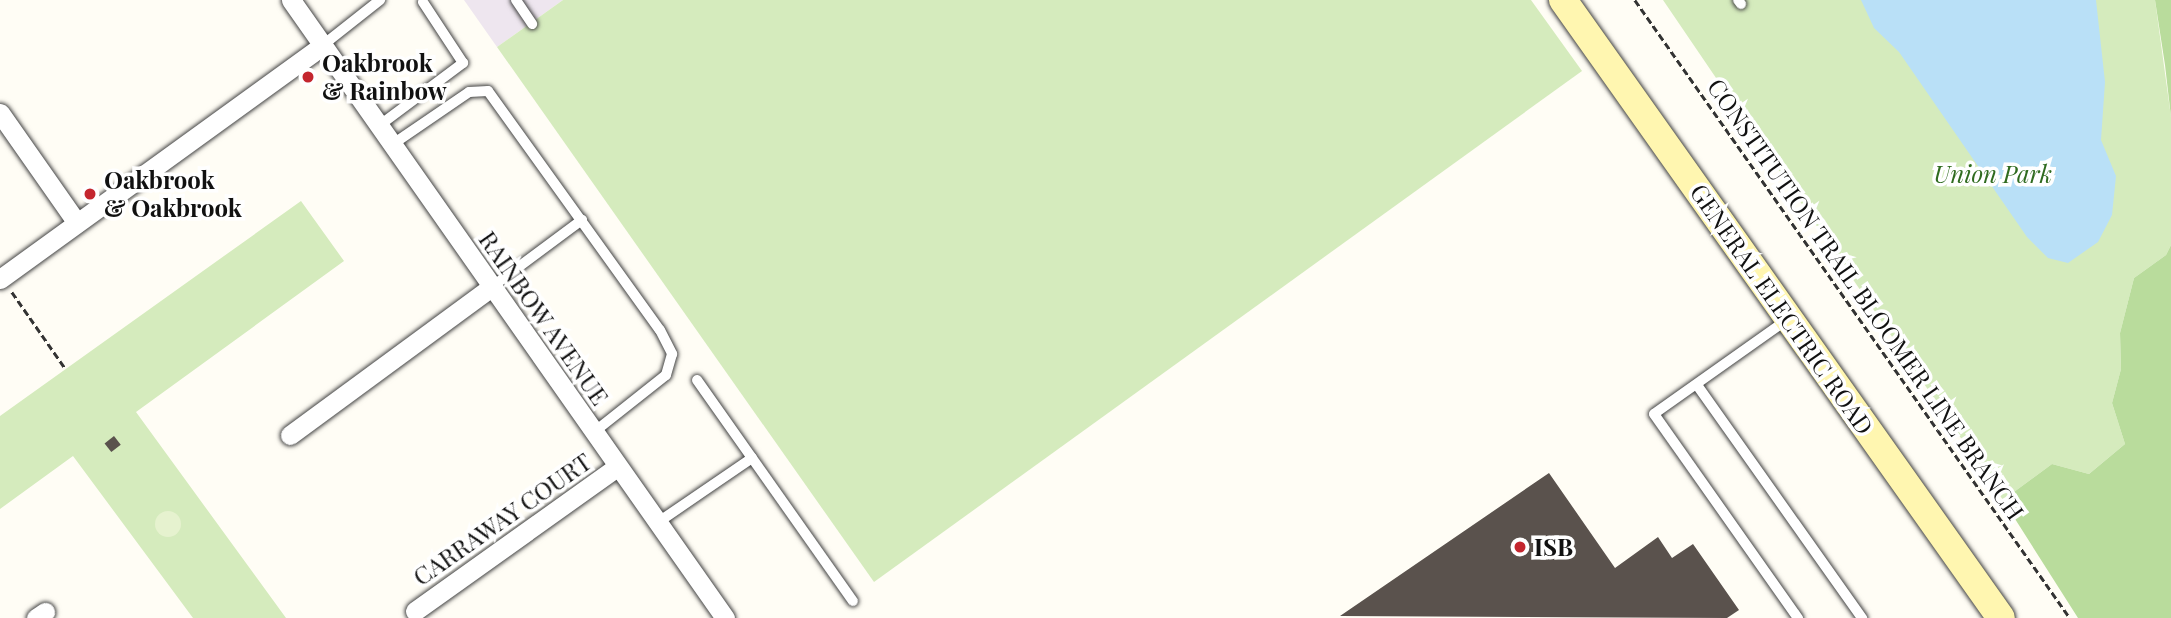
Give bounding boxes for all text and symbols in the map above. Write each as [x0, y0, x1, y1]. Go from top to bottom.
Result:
place label: Oakbrook & Rainbow [322, 49, 447, 105]
marker: Oakbrook & Rainbow [300, 69, 316, 85]
street label: CONSTITUTION TRAIL BLOOMER LINE BRANCH [1701, 73, 2031, 525]
park label: Union Park [1934, 160, 2052, 188]
place label: Oakbrook & Oakbrook [104, 166, 242, 222]
street label: GENERAL ELECTRIC ROAD [1684, 178, 1880, 440]
marker: Oakbrook & Oakbrook [82, 186, 98, 202]
street label: RAINBOW AVENUE [473, 225, 615, 411]
street label: CARRAWAY COURT [407, 447, 597, 591]
place label: ISB [1534, 533, 1573, 561]
marker: ISB [1512, 539, 1528, 555]

